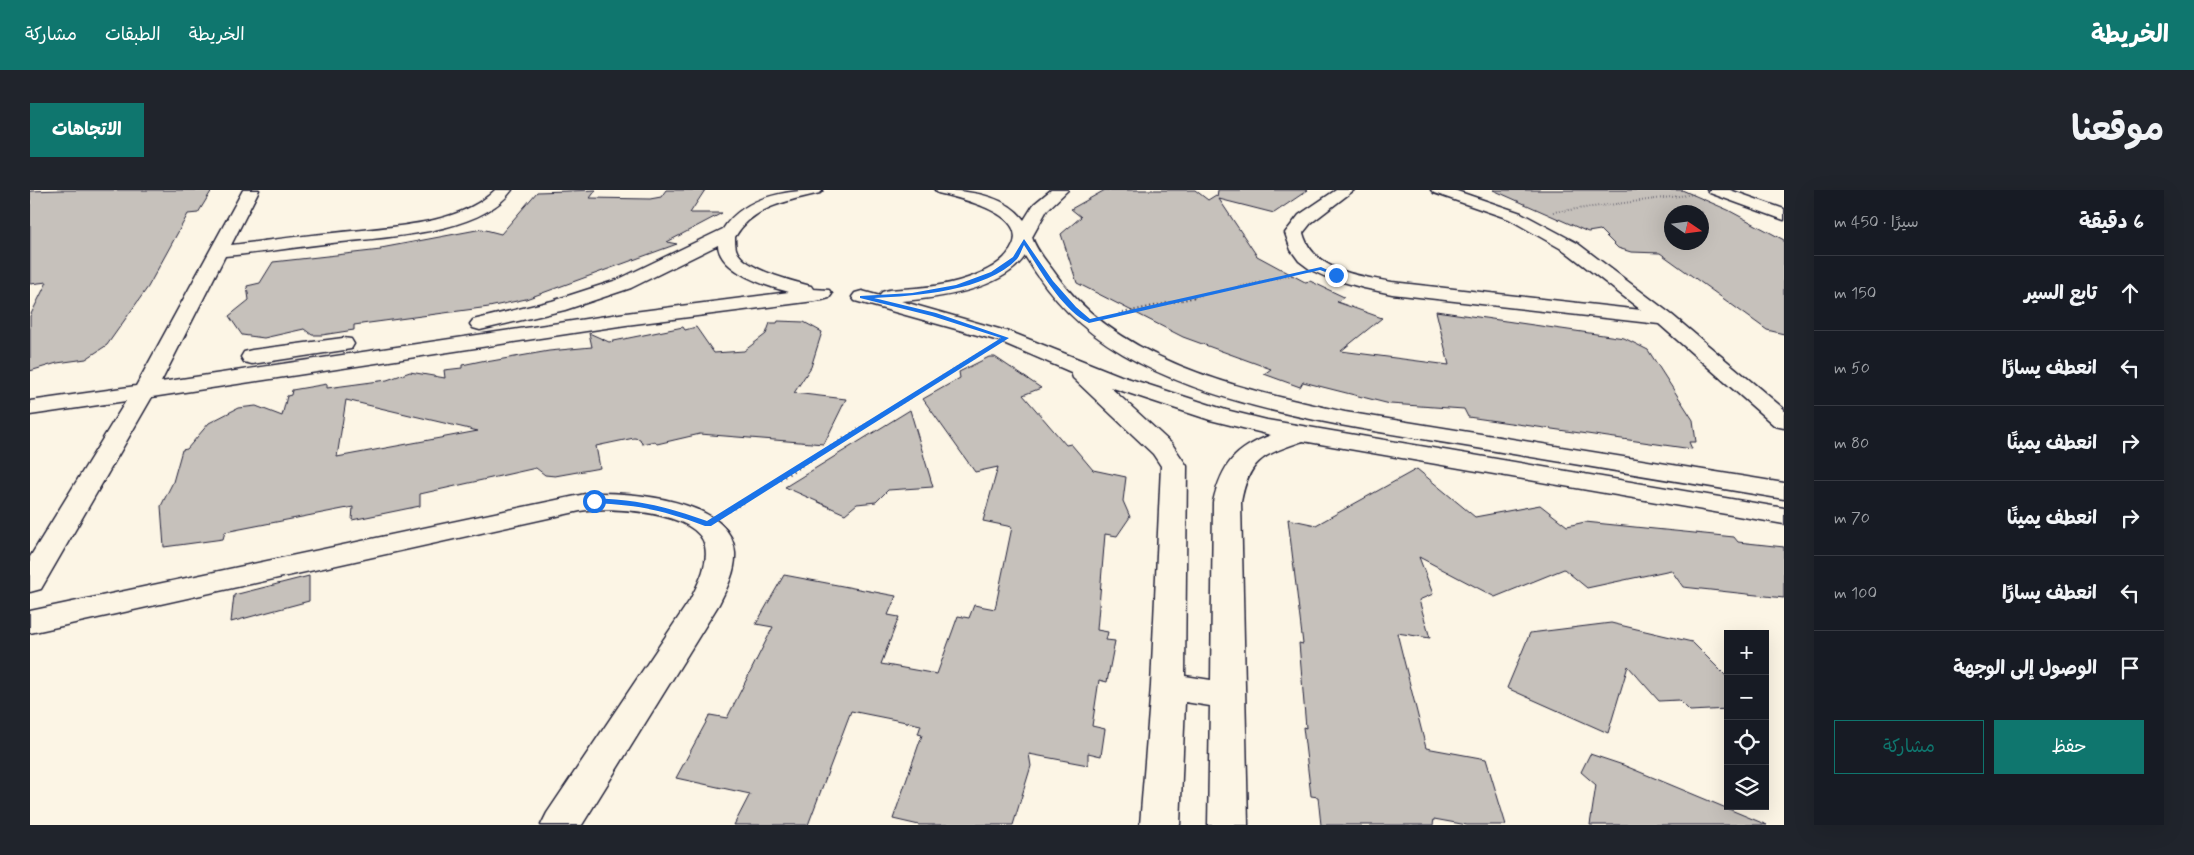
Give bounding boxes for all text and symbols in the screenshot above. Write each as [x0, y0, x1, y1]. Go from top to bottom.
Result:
text: الخريطة [2091, 20, 2169, 51]
text: مشاركة [25, 23, 77, 47]
text: الطبقات [105, 23, 161, 47]
text: الخريطة [189, 23, 245, 47]
button: الاتجاهات [30, 103, 144, 157]
text: موقعنا [2071, 107, 2164, 153]
north arrow [1664, 205, 1709, 250]
text: 6 دقيقة [2079, 208, 2144, 236]
text: سيرًا · 450 m [1834, 212, 1919, 233]
route end [1325, 264, 1348, 287]
icon: ahead [2116, 279, 2144, 307]
text: تابع السير [2024, 281, 2097, 306]
text: 150 m [1834, 283, 1876, 304]
icon: left [2116, 354, 2144, 382]
text: انعطف يسارًا [2002, 356, 2097, 381]
text: 50 m [1834, 358, 1870, 379]
icon: right [2116, 429, 2144, 457]
text: انعطف يمينًا [2007, 431, 2097, 456]
text: 80 m [1834, 433, 1869, 454]
route start [583, 490, 606, 513]
icon: right [2116, 504, 2144, 532]
text: انعطف يمينًا [2007, 506, 2097, 531]
text: 70 m [1834, 508, 1870, 529]
icon: left [2116, 579, 2144, 607]
text: انعطف يسارًا [2002, 581, 2097, 606]
text: 100 m [1834, 583, 1877, 604]
map controls [1724, 630, 1769, 810]
button: + [1724, 630, 1769, 675]
icon: arrive [2116, 654, 2144, 682]
text: الوصول إلى الوجهة [1953, 656, 2097, 681]
button: − [1724, 675, 1769, 720]
button: locate [1724, 720, 1769, 765]
button: مشاركة [1834, 720, 1984, 774]
button: حفظ [1994, 720, 2144, 774]
button: layers [1724, 765, 1769, 810]

